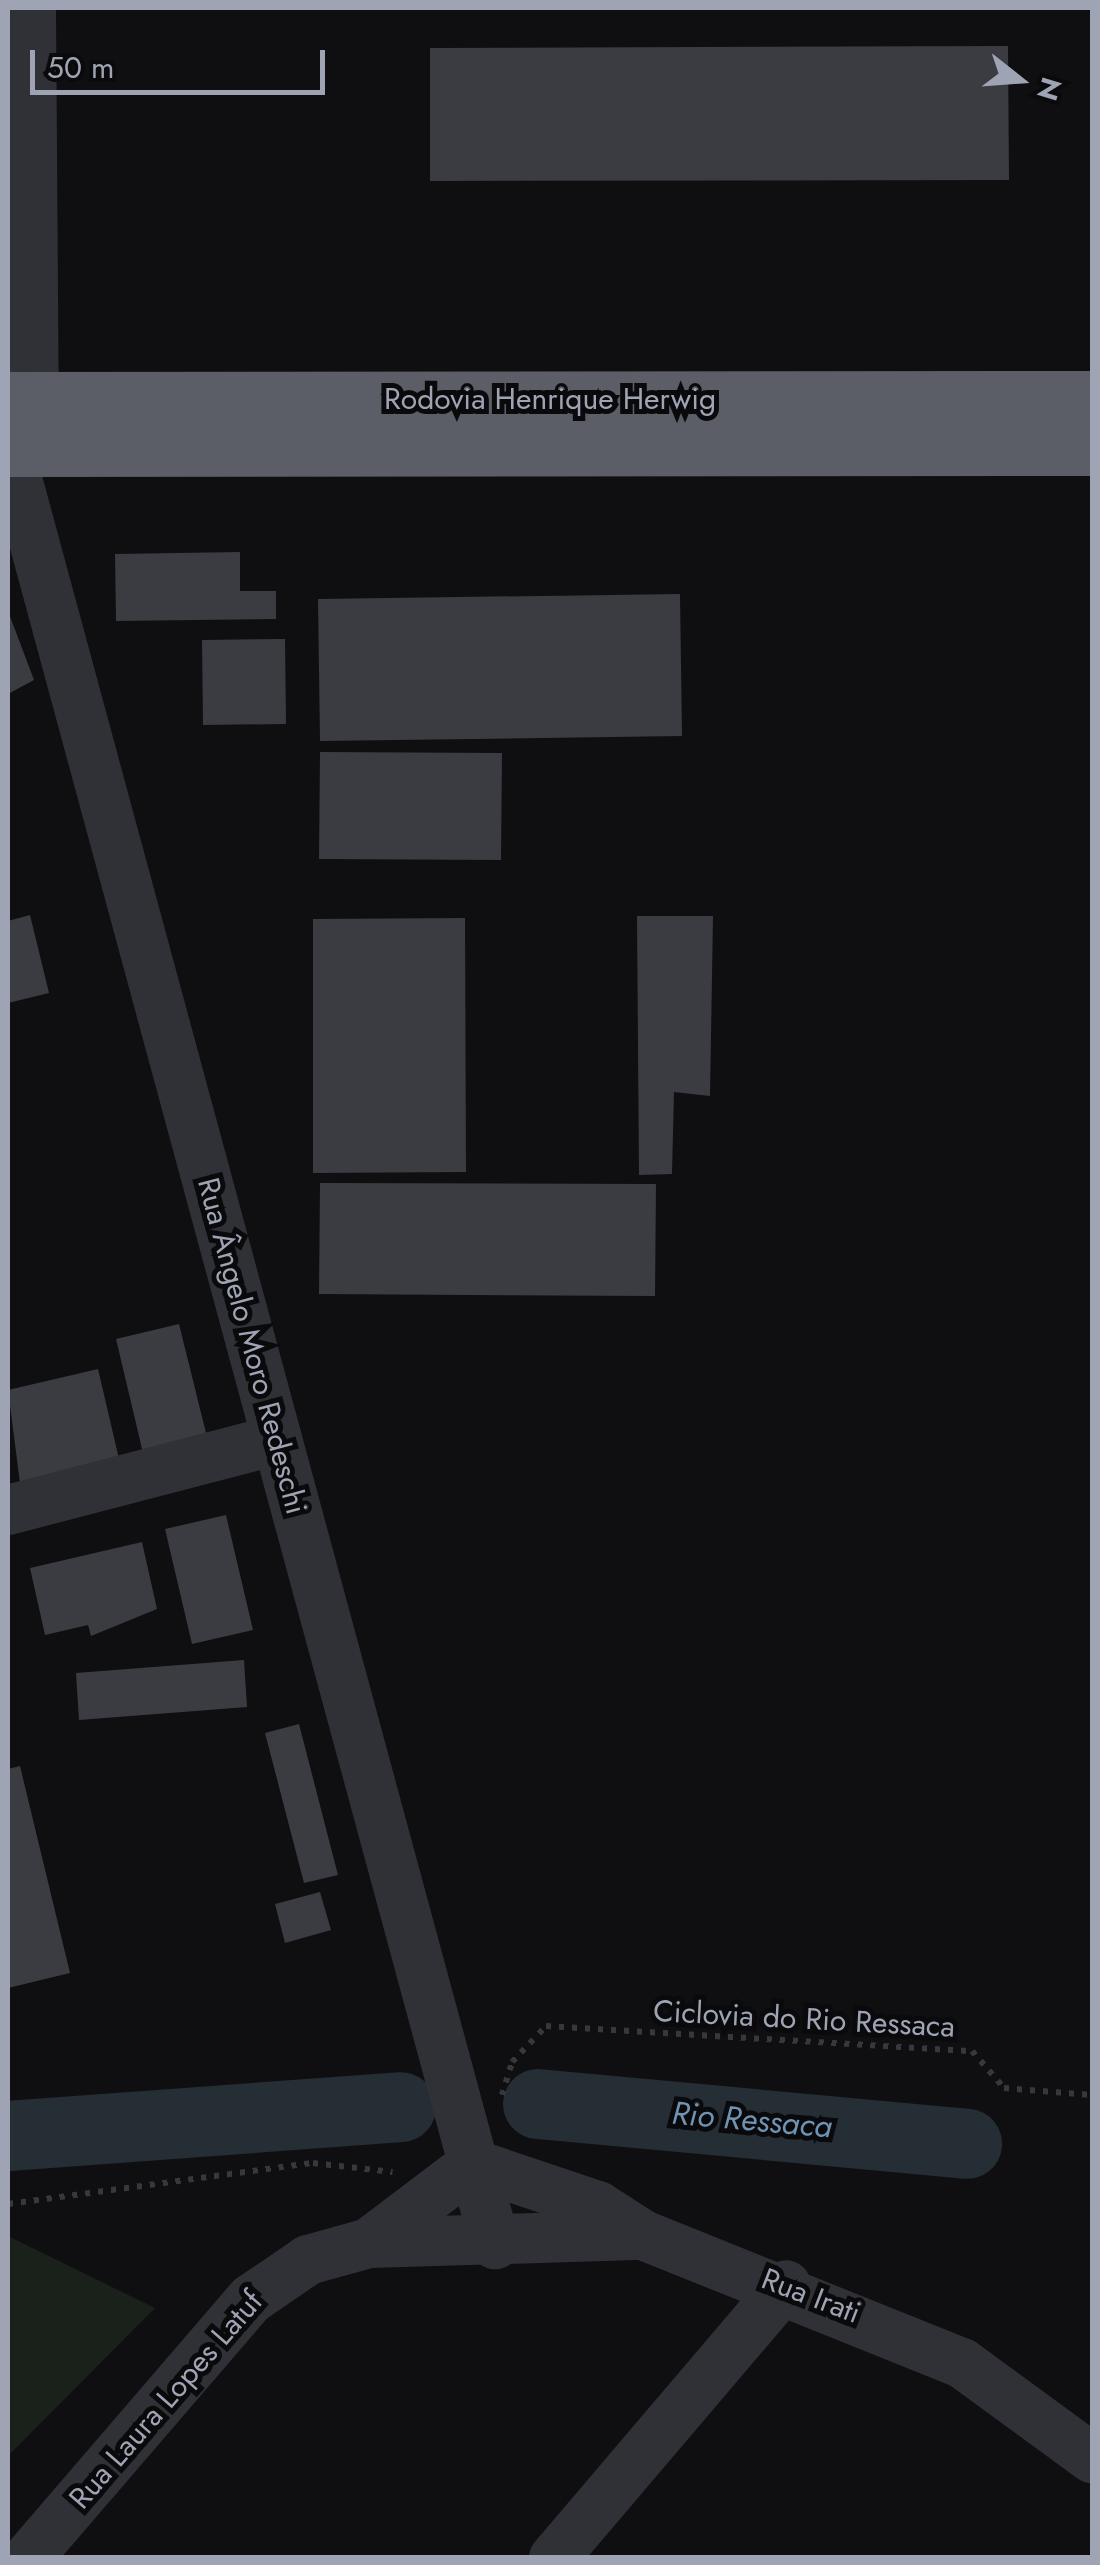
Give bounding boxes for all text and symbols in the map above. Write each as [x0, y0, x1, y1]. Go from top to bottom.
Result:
scale bar [35, 30, 330, 92]
north arrow [970, 30, 1070, 130]
text: 50 m [47, 46, 114, 89]
text: N [1026, 72, 1072, 106]
street label: Rodovia Henrique Herwig [384, 381, 716, 417]
street label: Rua Ângelo Moro Redeschi [190, 1174, 314, 1518]
street label: Ciclovia do Rio Ressaca [652, 1993, 956, 2045]
water label: Rio Ressaca [670, 2094, 834, 2146]
street label: Rua Irati [756, 2261, 866, 2331]
street label: Rua Laura Lopes Latuf [62, 2284, 270, 2516]

